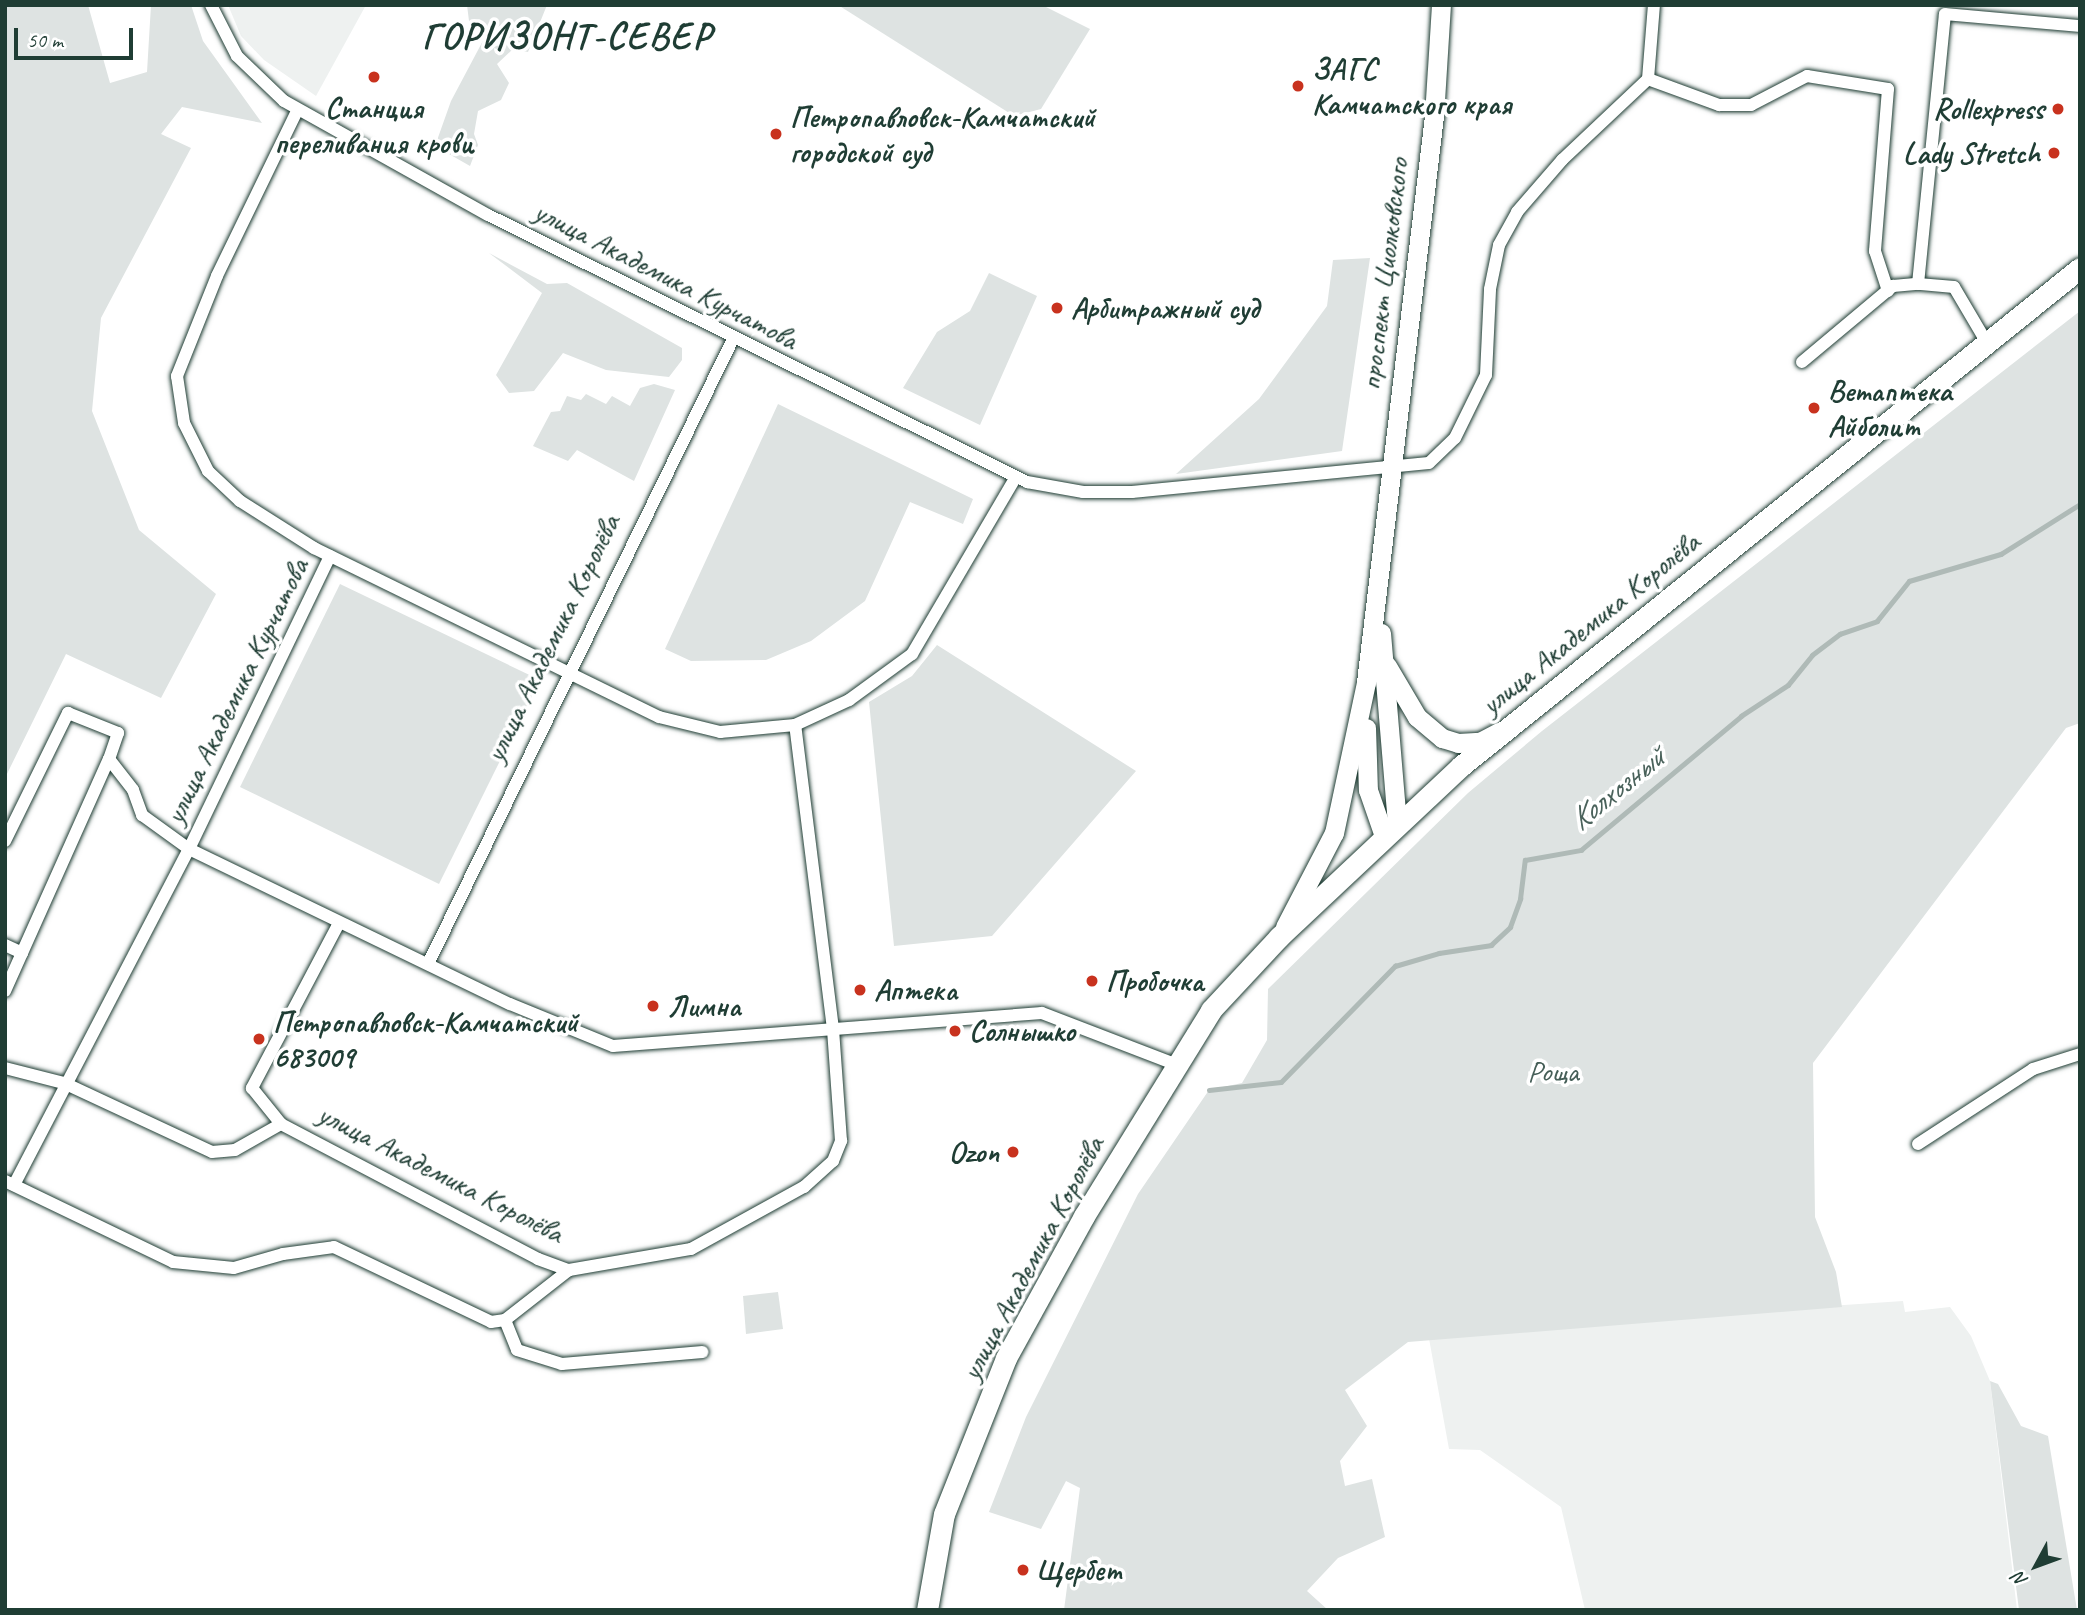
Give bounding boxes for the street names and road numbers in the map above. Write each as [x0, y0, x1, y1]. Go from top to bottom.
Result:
street label: проспект Циолковского [1352, 156, 1416, 392]
street label: улица Академика Курчатова [529, 194, 803, 356]
street label: улица Академика Королёва [477, 510, 627, 766]
street label: улица Академика Королёва [1475, 525, 1705, 721]
street label: улица Академика Курчатова [157, 554, 315, 828]
street label: улица Академика Королёва [314, 1096, 568, 1250]
street label: улица Академика Королёва [953, 1132, 1111, 1384]

